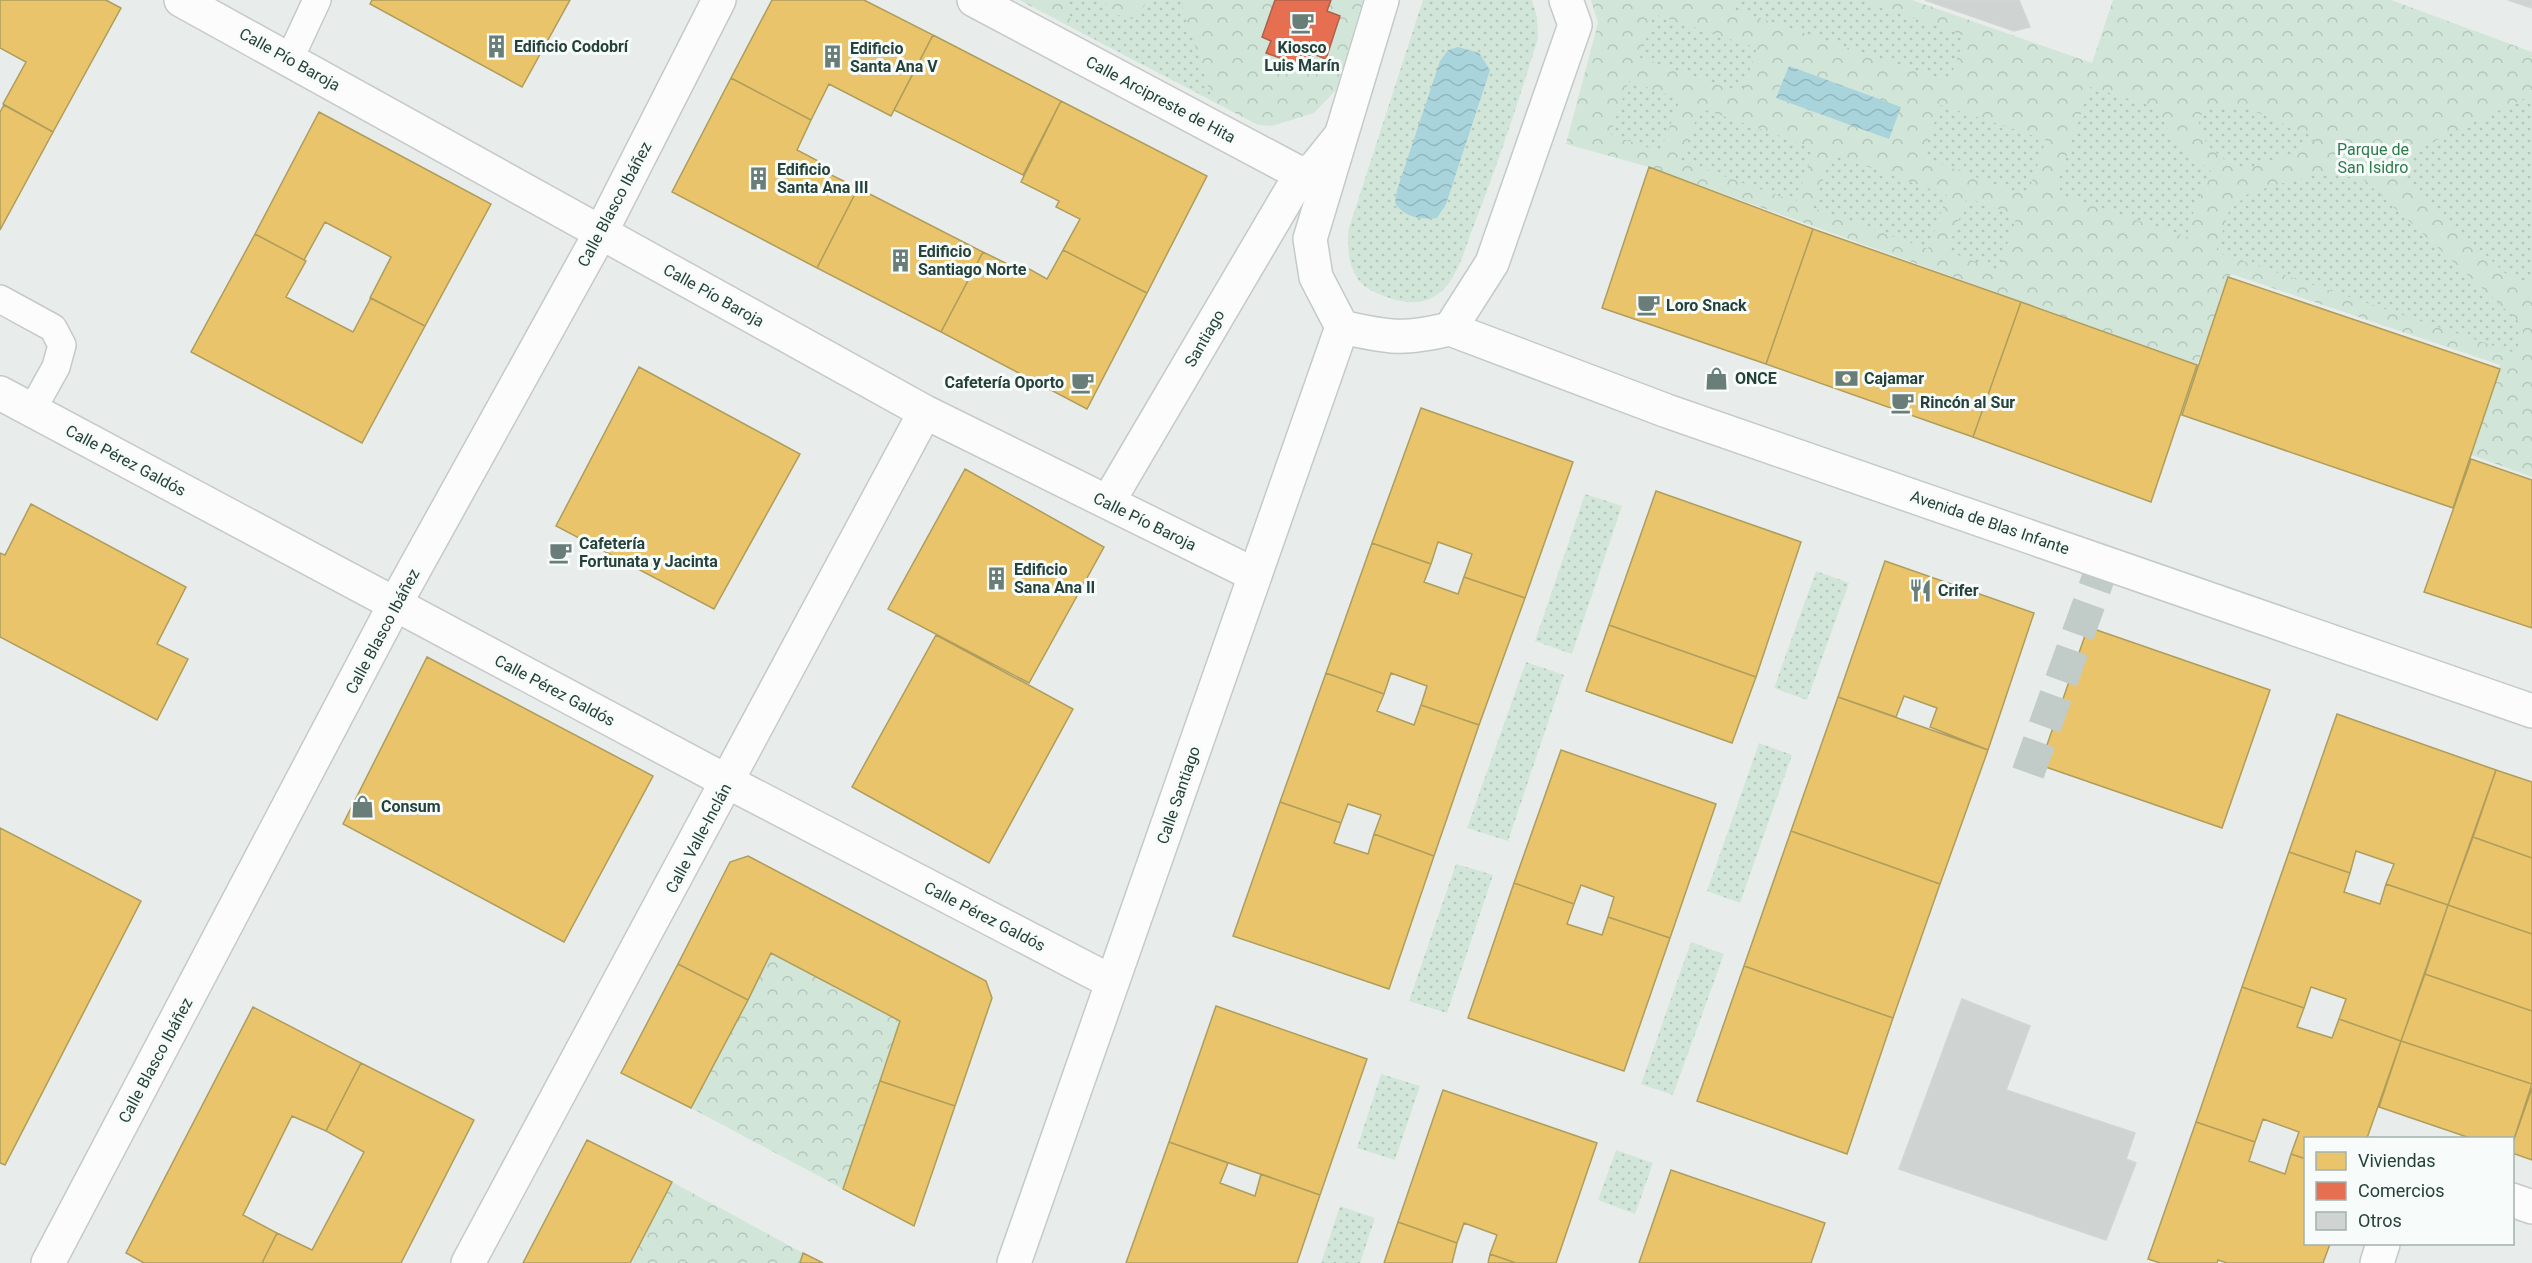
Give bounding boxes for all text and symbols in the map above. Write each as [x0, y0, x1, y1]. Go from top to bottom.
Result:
cafe icon: Kiosco Luis Marín [1289, 9, 1315, 35]
street label: Calle Pío Baroja [236, 24, 343, 95]
building icon: Edificio Codobrí [483, 33, 509, 59]
place label: Edificio Codobrí [514, 37, 630, 56]
place label: Kiosco Luis Marín [1264, 38, 1340, 75]
place label: Edificio Santa Ana V [850, 39, 938, 76]
building icon: Edificio Santa Ana V [819, 44, 845, 70]
street label: Calle Arcipreste de Hita [1083, 52, 1239, 147]
street label: Calle Blasco Ibáñez [573, 138, 655, 270]
park label: Parque de San Isidro [2337, 140, 2409, 177]
place label: Edificio Santa Ana III [777, 160, 868, 197]
building icon: Edificio Santa Ana III [746, 165, 772, 191]
place label: Edificio Santiago Norte [918, 242, 1027, 279]
building icon: Edificio Santiago Norte [887, 247, 913, 273]
street label: Calle Pío Baroja [660, 260, 767, 331]
cafe icon: Loro Snack [1635, 292, 1661, 318]
place label: Loro Snack [1666, 296, 1747, 315]
street label: Santiago [1180, 306, 1228, 370]
shop icon: ONCE [1704, 365, 1730, 391]
bank icon: Cajamar [1833, 365, 1859, 391]
cafe icon: Cafetería Oporto [1069, 369, 1095, 395]
place label: ONCE [1735, 369, 1777, 388]
place label: Cajamar [1864, 369, 1924, 388]
place label: Cafetería Oporto [944, 373, 1064, 392]
cafe icon: Rincón al Sur [1889, 389, 1915, 415]
place label: Rincón al Sur [1920, 393, 2015, 412]
street label: Calle Pérez Galdós [62, 421, 189, 500]
street label: Avenida de Blas Infante [1908, 486, 2072, 559]
street label: Calle Pío Baroja [1090, 488, 1199, 555]
place label: Cafetería Fortunata y Jacinta [579, 534, 718, 571]
cafe icon: Cafetería Fortunata y Jacinta [548, 539, 574, 565]
place label: Edificio Sana Ana II [1014, 560, 1095, 597]
street label: Calle Blasco Ibáñez [341, 565, 423, 697]
building icon: Edificio Sana Ana II [983, 565, 1009, 591]
restaurant icon: Crifer [1907, 577, 1933, 603]
place label: Crifer [1938, 581, 1979, 600]
street label: Calle Pérez Galdós [491, 651, 618, 730]
street label: Calle Santiago [1153, 744, 1204, 847]
street label: Calle Valle-Inclán [662, 780, 735, 896]
shop icon: Consum [350, 793, 376, 819]
place label: Consum [381, 797, 441, 816]
street label: Calle Pérez Galdós [921, 878, 1049, 955]
street label: Calle Blasco Ibáñez [114, 994, 196, 1126]
legend [2304, 1137, 2514, 1245]
text: Viviendas [2358, 1150, 2436, 1171]
text: Comercios [2358, 1180, 2445, 1201]
text: Otros [2358, 1210, 2402, 1231]

